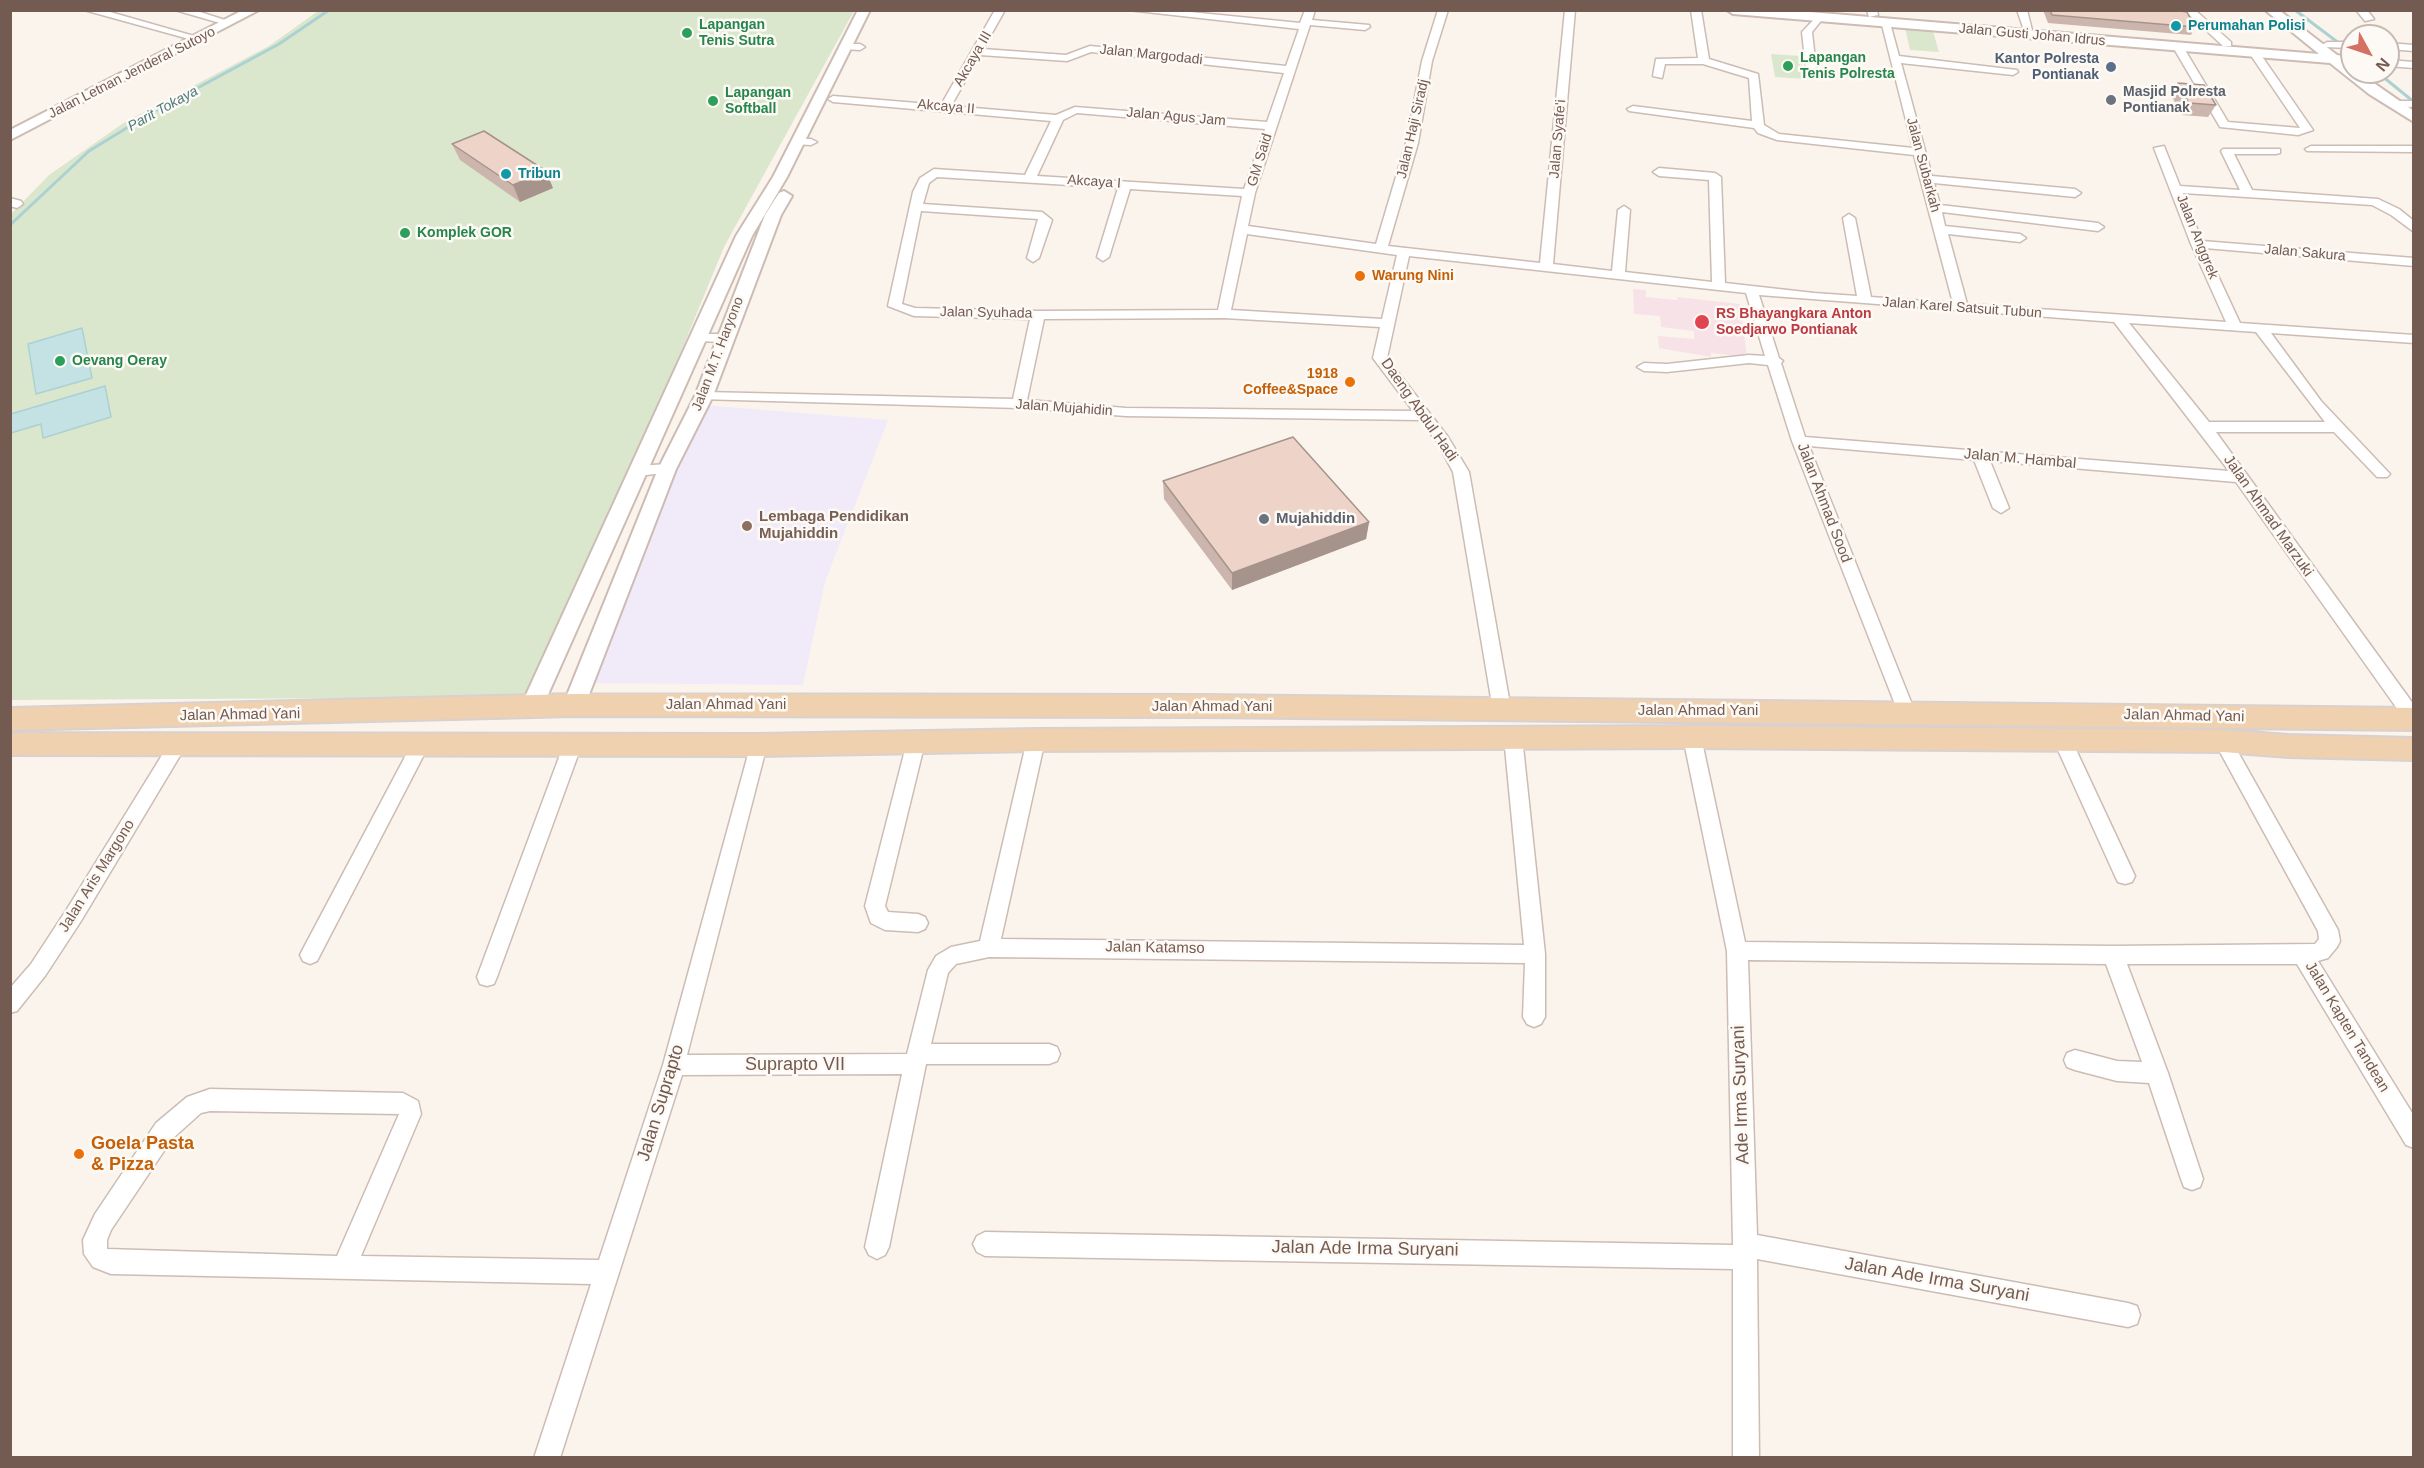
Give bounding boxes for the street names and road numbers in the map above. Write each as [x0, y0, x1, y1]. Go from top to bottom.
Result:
street label: Jalan Gusti Johan Idrus [1958, 20, 2106, 50]
street label: Jalan Letnan Jenderal Sutoyo [46, 23, 218, 123]
street label: Akcaya III [950, 28, 996, 90]
street label: Jalan Margodadi [1099, 41, 1203, 69]
street label: Jalan Haji Siradj [1393, 78, 1433, 180]
street label: Akcaya II [917, 96, 975, 118]
street label: Jalan Syafe'i [1546, 99, 1570, 179]
street label: Jalan Agus Jam [1126, 104, 1226, 130]
street label: Jalan Subarkah [1902, 116, 1944, 214]
street label: GM Said [1244, 132, 1276, 188]
street label: Akcaya I [1067, 172, 1121, 192]
street label: Jalan Anggrek [2172, 192, 2222, 282]
street label: Jalan Sakura [2264, 241, 2346, 265]
street label: Jalan Karel Satsuit Tubun [1882, 294, 2042, 322]
street label: Jalan M.T. Haryono [689, 295, 747, 413]
street label: Jalan Syuhada [940, 304, 1032, 322]
street label: Daeng Abdul Hadi [1377, 355, 1461, 465]
street label: Jalan Mujahidin [1015, 396, 1113, 420]
street label: Jalan Ahmad Sood [1793, 441, 1855, 565]
street label: Jalan M. Hambal [1963, 445, 2077, 473]
street label: Jalan Ahmad Marzuki [2219, 452, 2317, 580]
street label: Jalan Ahmad Yani [666, 696, 786, 714]
street label: Jalan Ahmad Yani [1152, 698, 1272, 716]
street label: Jalan Ahmad Yani [1638, 702, 1758, 720]
street label: Jalan Ahmad Yani [180, 705, 300, 725]
street label: Jalan Ahmad Yani [2124, 706, 2244, 726]
street label: Jalan Aris Margono [55, 816, 139, 936]
street label: Jalan Katamso [1105, 938, 1205, 958]
street label: Jalan Kapten Tandean [2301, 958, 2393, 1096]
street label: Ade Irma Suryani [1728, 1025, 1754, 1165]
street label: Jalan Suprapto [633, 1042, 689, 1164]
street label: Suprapto VII [745, 1054, 845, 1076]
street label: Jalan Ade Irma Suryani [1271, 1237, 1459, 1261]
street label: Jalan Ade Irma Suryani [1843, 1253, 2031, 1307]

